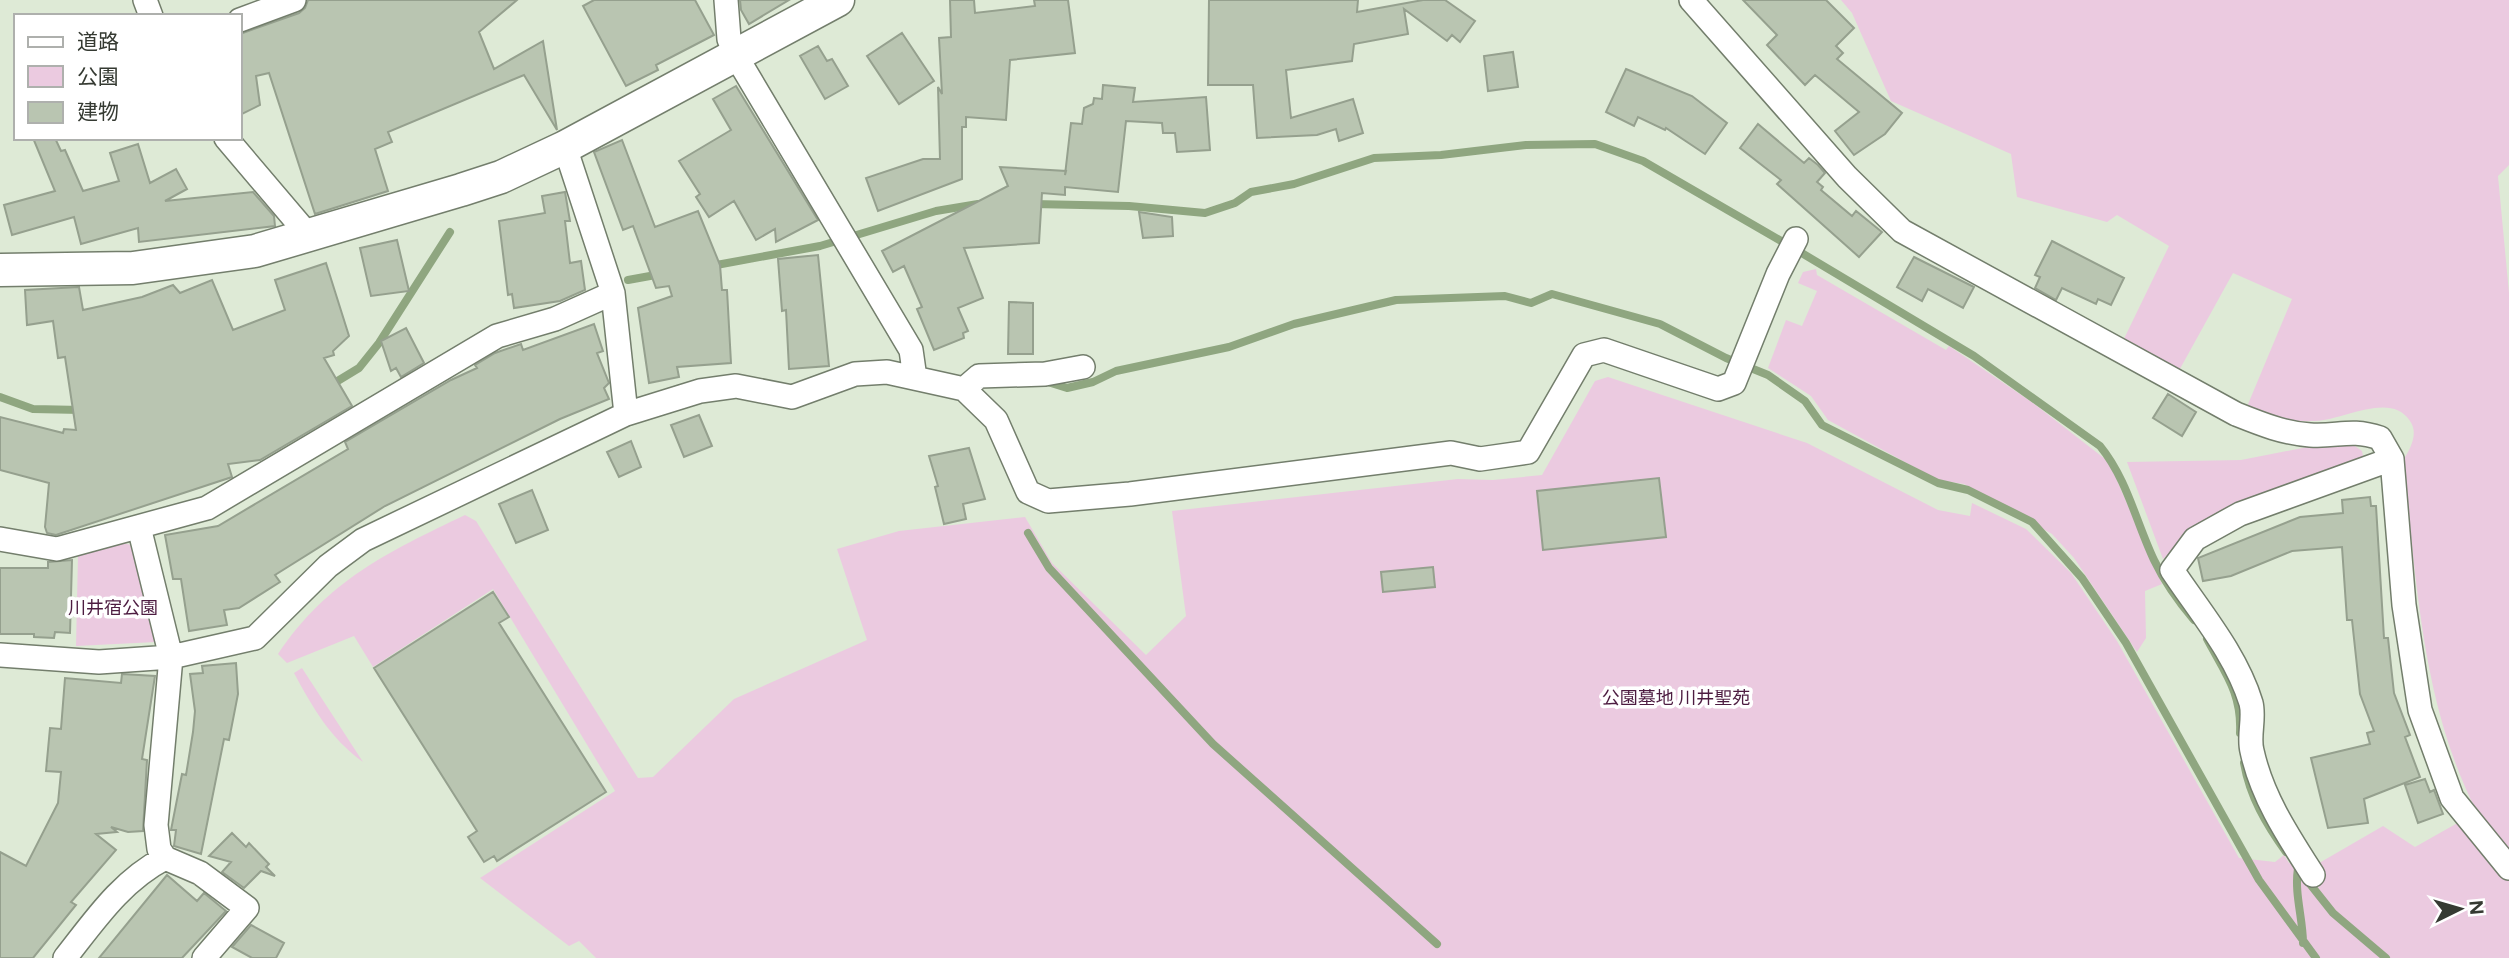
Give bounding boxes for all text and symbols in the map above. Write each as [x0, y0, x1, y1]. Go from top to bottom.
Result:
legend [14, 14, 242, 140]
text: 道路 [77, 29, 119, 54]
text: 公園 [77, 64, 119, 89]
text: 建物 [77, 99, 119, 124]
park label: 川井宿公園 [68, 597, 158, 619]
park label: 公園墓地 川井聖苑 [1602, 687, 1750, 709]
north arrow [2425, 874, 2495, 944]
text: N [2464, 899, 2489, 916]

